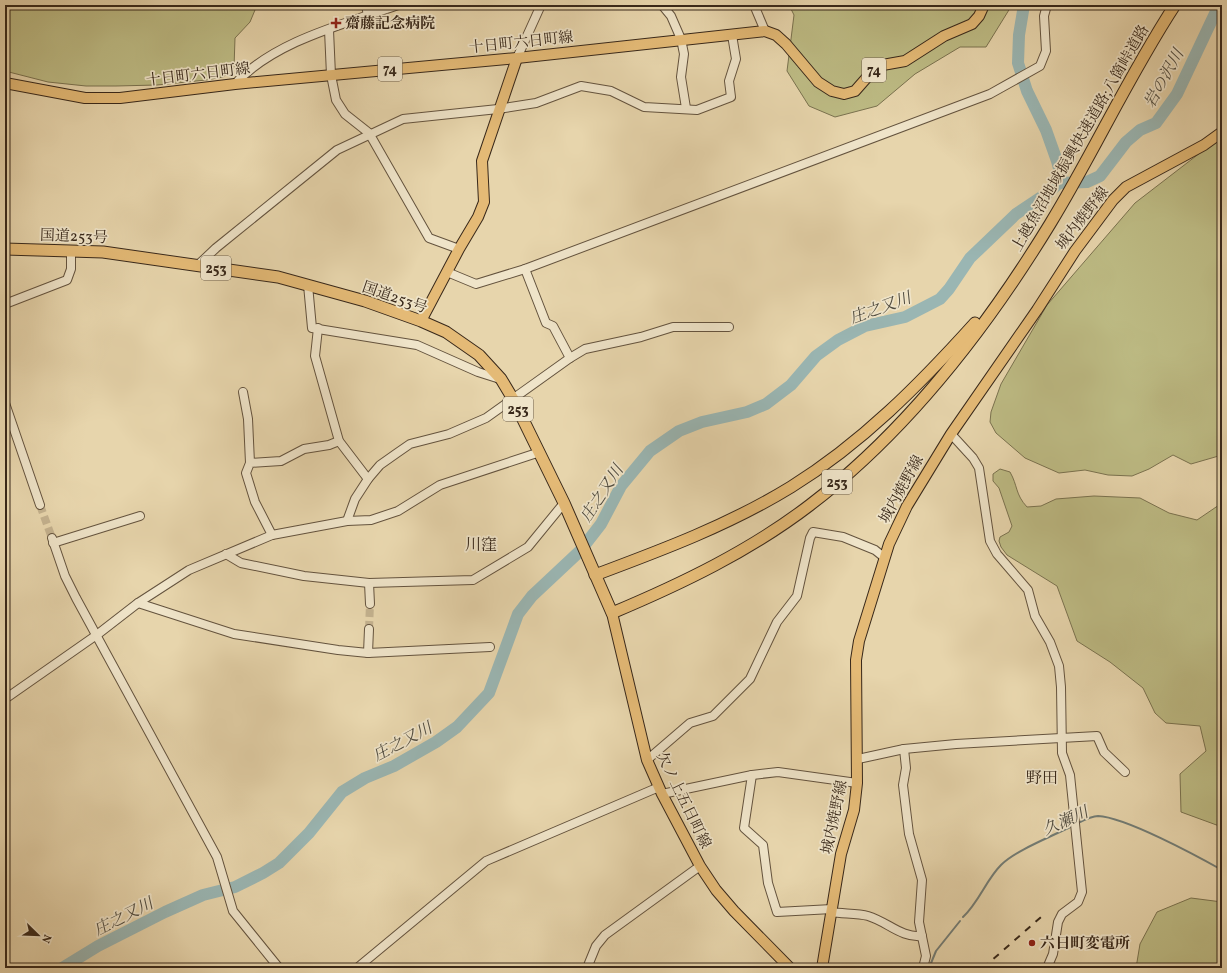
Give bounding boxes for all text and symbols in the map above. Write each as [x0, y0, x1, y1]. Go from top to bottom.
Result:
place label: 齋藤記念病院 [345, 14, 435, 35]
marker: 齋藤記念病院 [330, 17, 342, 29]
street label: 上越魚沼地域振興快速道路;八箇峠道路 [1007, 21, 1155, 256]
street label: 十日町六日町線 [468, 28, 574, 59]
water label: 岩の沢川 [1140, 44, 1191, 112]
road number: 74 [378, 57, 402, 81]
road number: 74 [862, 58, 886, 82]
street label: 十日町六日町線 [145, 59, 252, 92]
street label: 城内焼野線 [1052, 183, 1115, 255]
street label: 国道253号 [40, 226, 108, 249]
road number: 253 [201, 256, 231, 280]
street label: 国道253号 [359, 277, 430, 319]
water label: 庄之又川 [847, 287, 916, 330]
road number: 253 [503, 397, 533, 421]
street label: 城内焼野線 [875, 452, 930, 528]
water label: 庄之又川 [576, 460, 630, 527]
road number: 253 [822, 470, 852, 494]
district label: 川窪 [465, 535, 497, 557]
water label: 庄之又川 [370, 717, 438, 768]
street label: 欠ノ上五日町線 [650, 749, 715, 852]
district label: 野田 [1026, 768, 1058, 790]
street label: 城内焼野線 [817, 778, 854, 856]
water label: 久瀬川 [1039, 801, 1094, 842]
water label: 庄之又川 [90, 893, 159, 942]
north arrow [18, 915, 58, 955]
text: N [37, 932, 54, 945]
place label: 六日町変電所 [1040, 934, 1130, 955]
marker: 六日町変電所 [1027, 938, 1037, 948]

